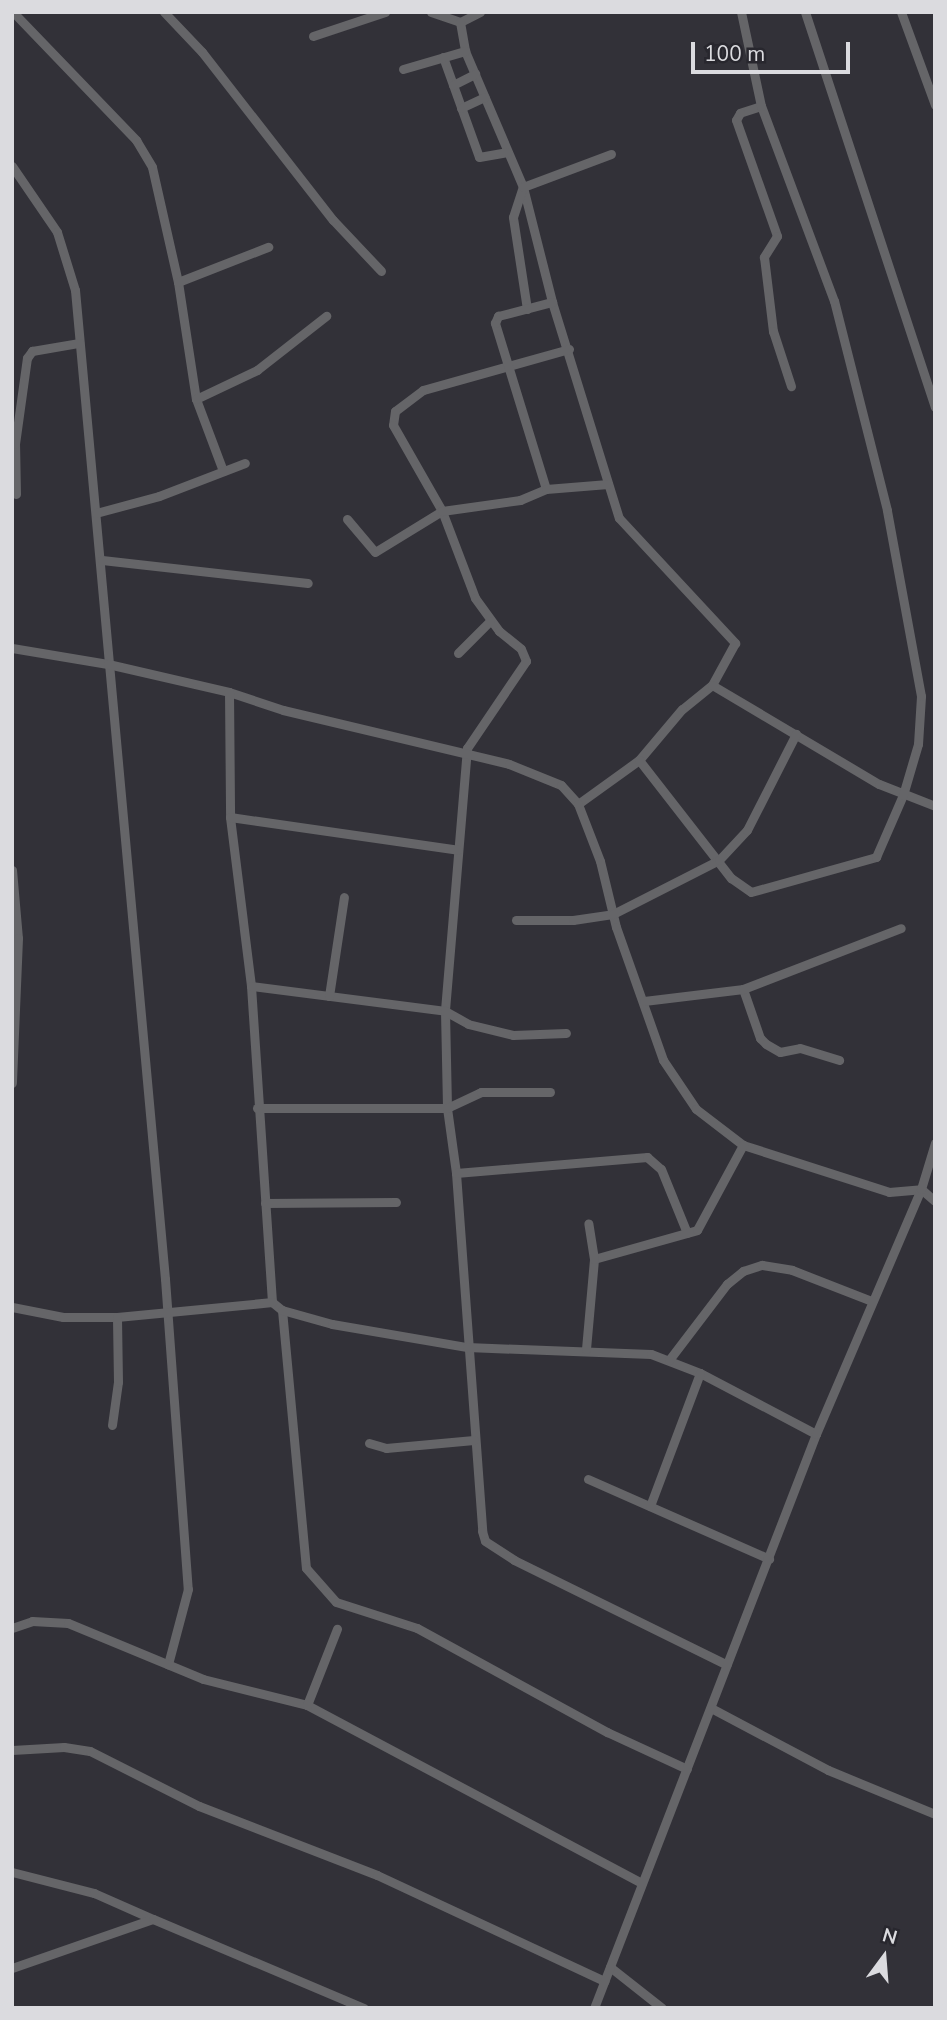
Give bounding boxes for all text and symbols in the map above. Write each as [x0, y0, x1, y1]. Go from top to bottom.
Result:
scale bar [695, 28, 854, 72]
text: 100 m [704, 40, 765, 68]
north arrow [849, 1922, 919, 1992]
text: N [879, 1922, 900, 1951]

